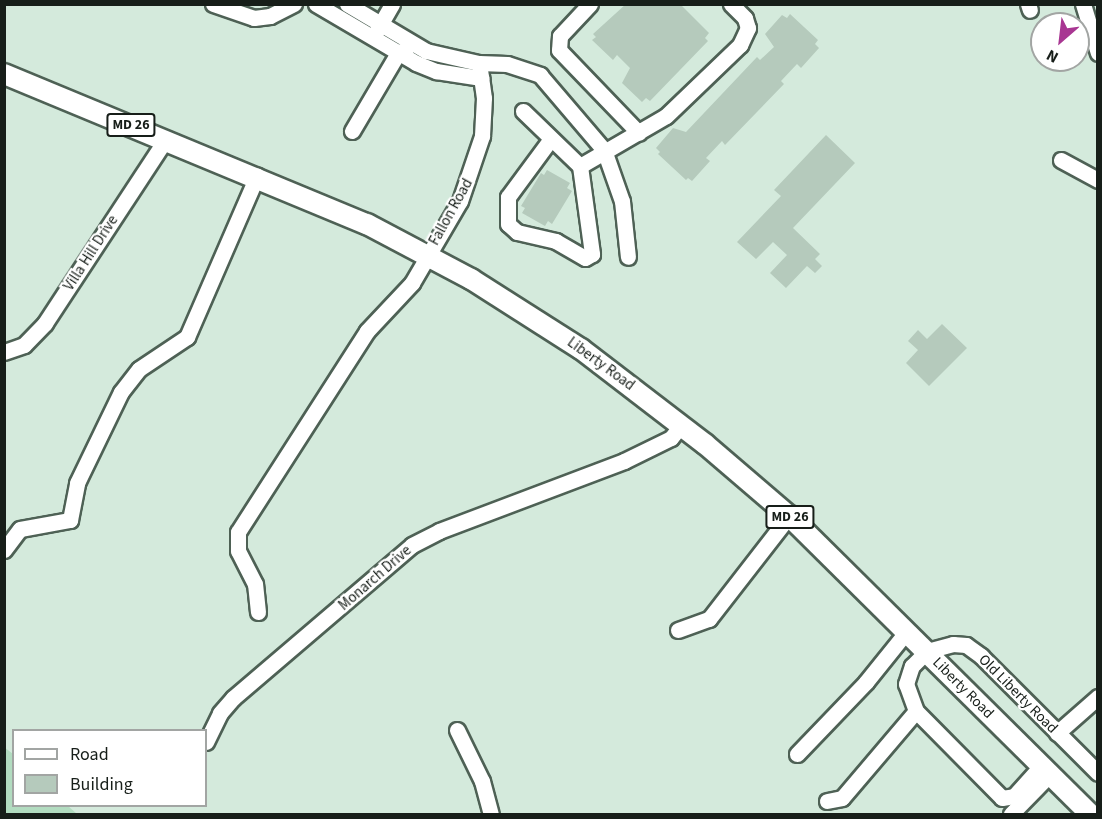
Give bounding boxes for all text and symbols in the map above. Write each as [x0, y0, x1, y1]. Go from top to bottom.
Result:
north arrow [1030, 12, 1090, 72]
text: N [1043, 44, 1062, 68]
road number: MD 26 [106, 114, 156, 136]
street label: Fallon Road [425, 175, 477, 249]
street label: Villa Hill Drive [60, 212, 122, 294]
street label: Liberty Road [564, 333, 638, 395]
road number: MD 26 [764, 506, 816, 528]
street label: Monarch Drive [335, 542, 415, 614]
street label: Old Liberty Road [975, 651, 1061, 737]
street label: Liberty Road [929, 654, 997, 722]
legend [12, 729, 207, 807]
text: Road [70, 742, 109, 767]
text: Building [70, 772, 133, 797]

